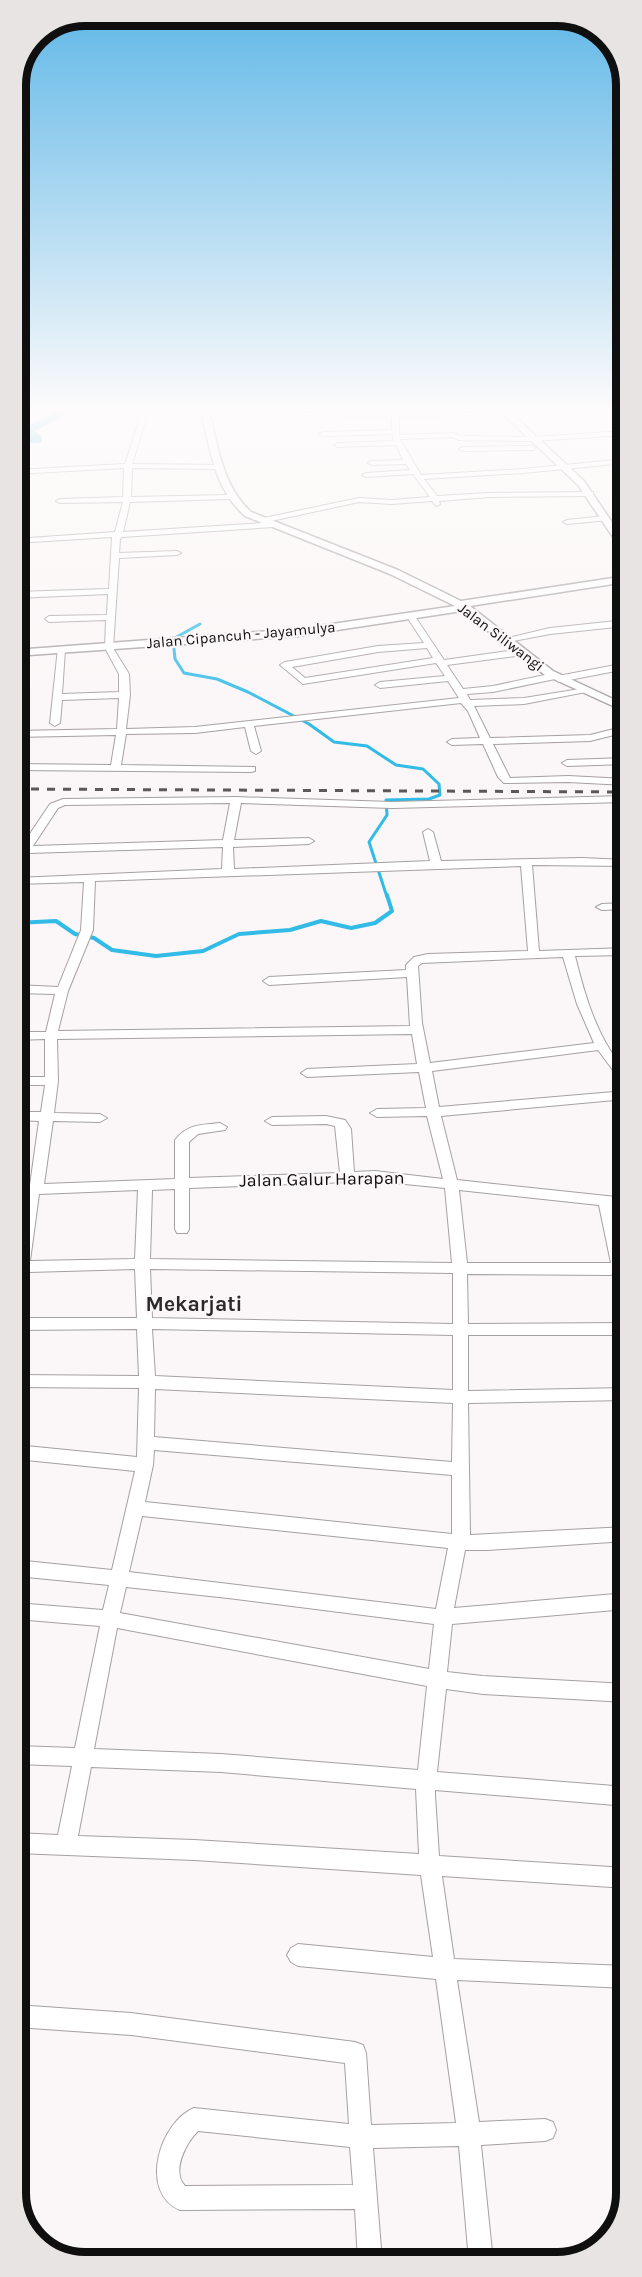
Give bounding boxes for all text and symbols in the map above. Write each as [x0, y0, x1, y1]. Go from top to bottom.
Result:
street label: Jalan Siliwangi [455, 599, 547, 675]
street label: Jalan Cipancuh - Jayamulya [146, 618, 336, 652]
street label: Jalan Galur Harapan [239, 1167, 405, 1191]
district label: Mekarjati [146, 1292, 242, 1316]

